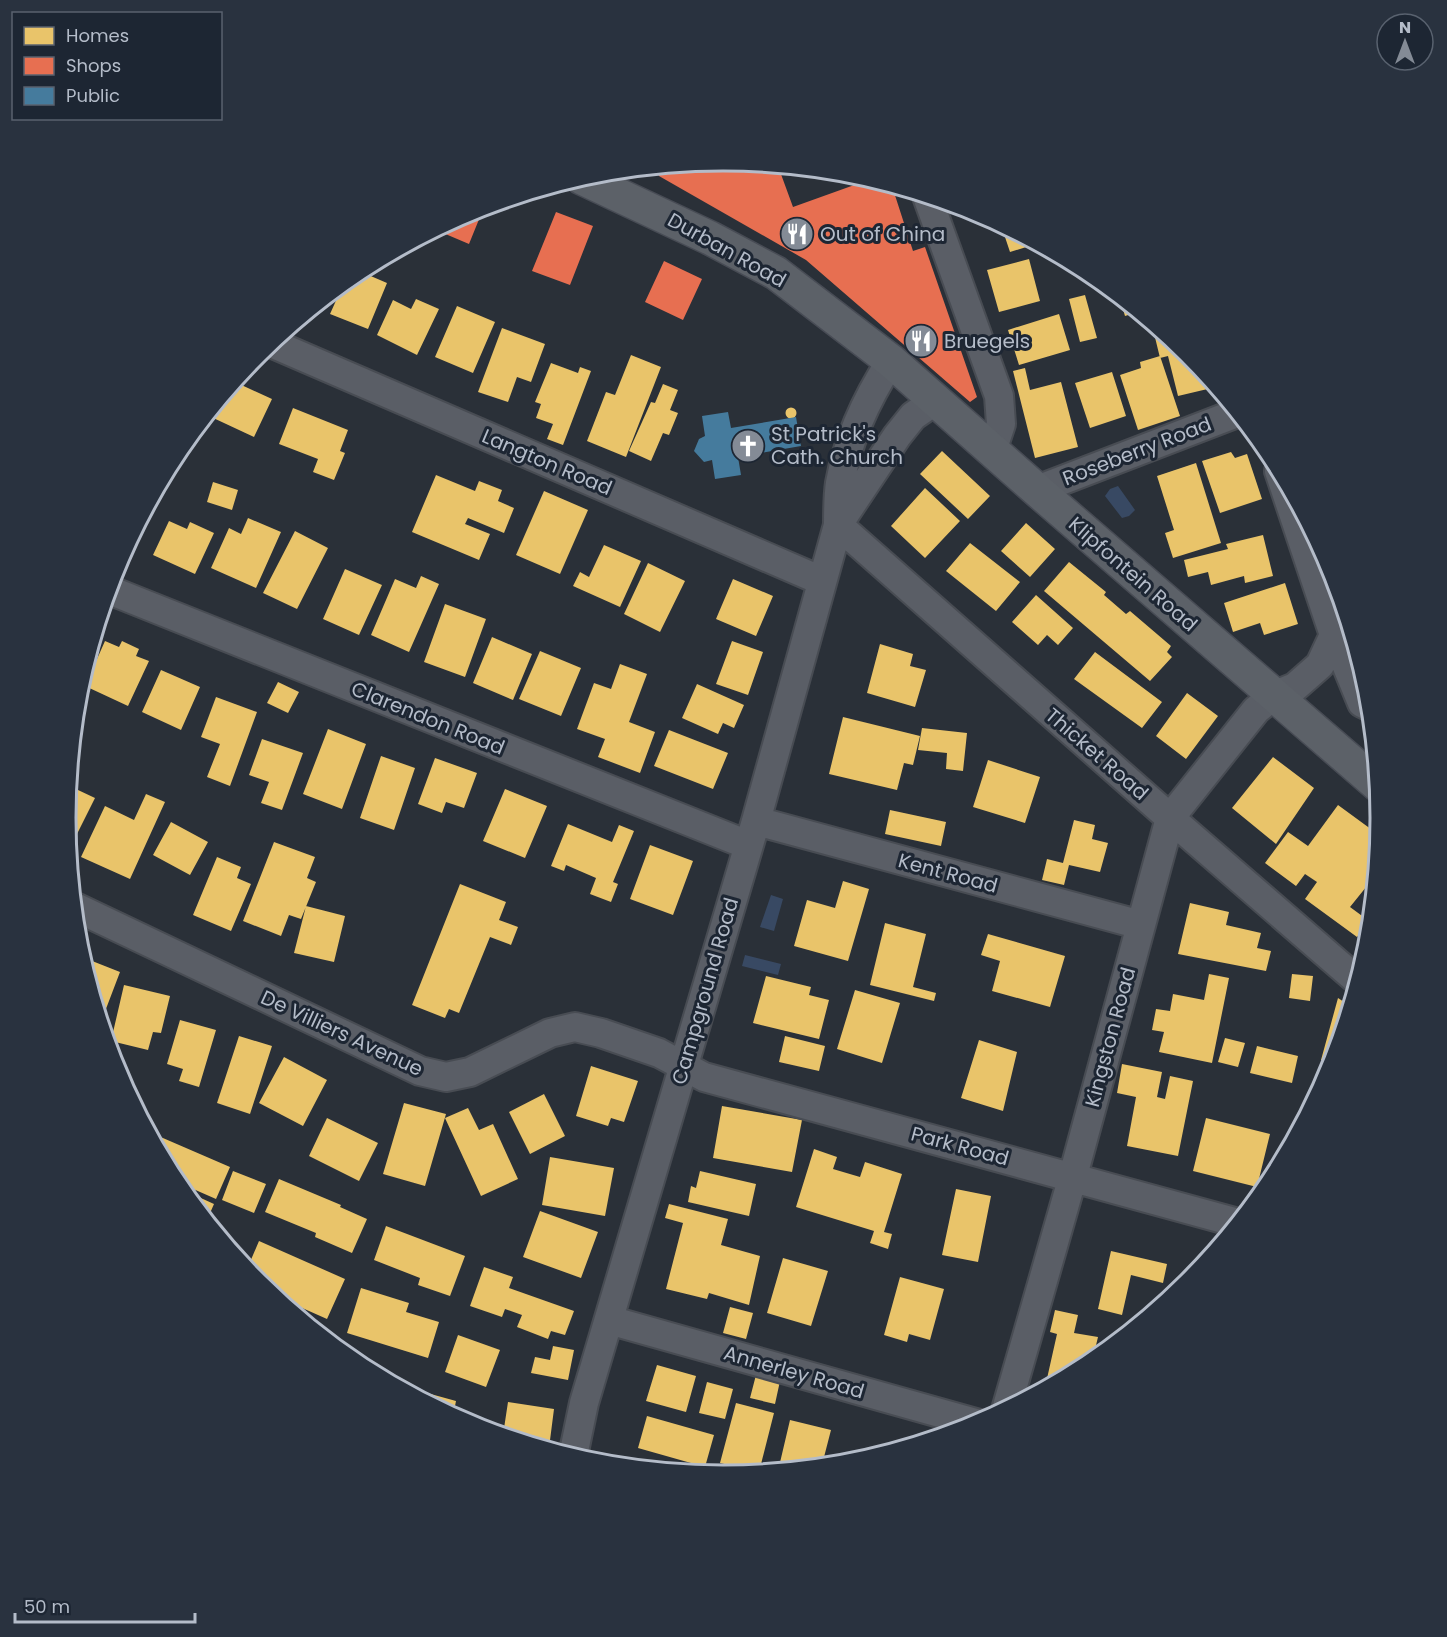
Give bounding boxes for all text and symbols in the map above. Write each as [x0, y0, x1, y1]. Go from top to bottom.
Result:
legend [12, 12, 222, 120]
north arrow [1375, 12, 1435, 72]
text: N [1399, 16, 1411, 39]
text: Homes [66, 23, 129, 48]
text: Shops [66, 53, 121, 78]
text: Public [66, 83, 120, 108]
street label: Durban Road [663, 206, 791, 294]
restaurant icon: Out of China [779, 216, 815, 252]
place label: Out of China [820, 220, 945, 248]
restaurant icon: Bruegels [903, 323, 939, 359]
place label: Bruegels [944, 327, 1030, 355]
street label: Roseberry Road [1059, 410, 1215, 492]
place label: St Patrick's Cath. Church [771, 420, 903, 471]
street label: Langton Road [478, 422, 616, 502]
church icon: St Patrick's Cath. Church [730, 428, 766, 464]
street label: Klipfontein Road [1063, 510, 1203, 638]
street label: Clarendon Road [347, 674, 509, 762]
street label: Thicket Road [1040, 701, 1154, 807]
street label: Kent Road [895, 846, 1001, 900]
street label: Campground Road [665, 894, 745, 1088]
street label: Kingston Road [1078, 964, 1142, 1110]
street label: De Villiers Avenue [256, 983, 428, 1083]
street label: Park Road [908, 1120, 1012, 1172]
street label: Annerley Road [721, 1339, 867, 1405]
scale bar [15, 1586, 195, 1624]
text: 50 m [24, 1594, 70, 1619]

